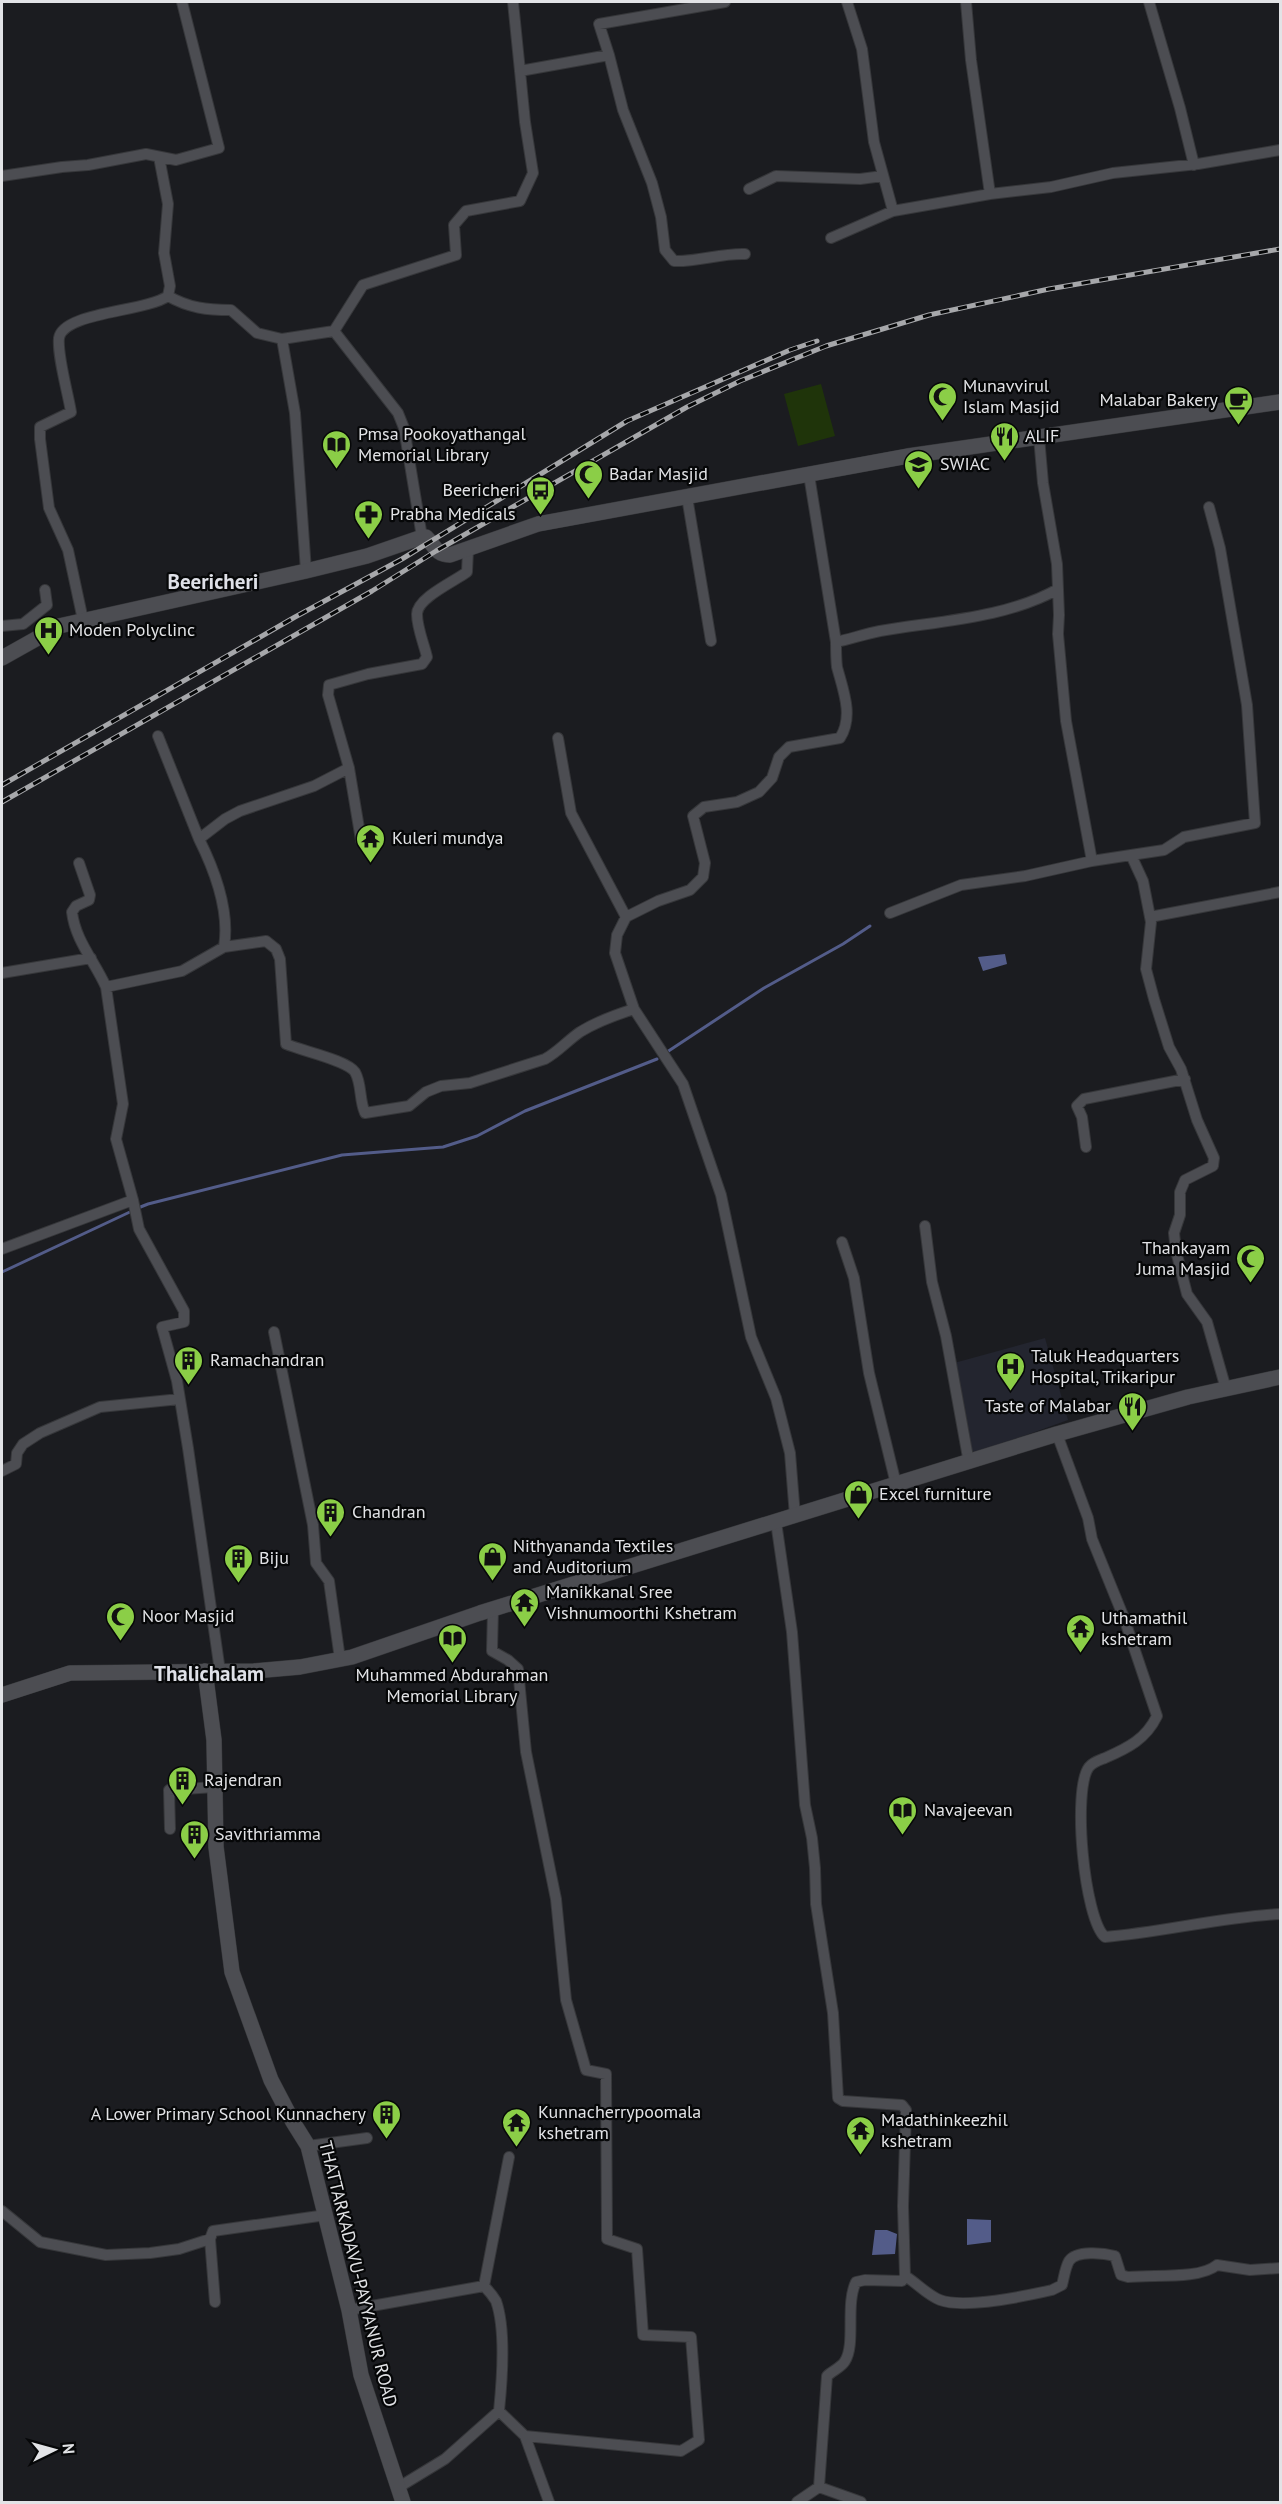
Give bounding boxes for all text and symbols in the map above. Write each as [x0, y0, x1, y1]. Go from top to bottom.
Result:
place label: Munavvirul Islam Masjid [963, 374, 1059, 418]
mosque icon: Munavvirul Islam Masjid [926, 380, 958, 422]
cafe icon: Malabar Bakery [1223, 384, 1255, 426]
place label: Malabar Bakery [1100, 388, 1219, 411]
restaurant icon: ALIF [988, 420, 1020, 462]
place label: Pmsa Pookoyathangal Memorial Library [358, 422, 527, 466]
place label: ALIF [1025, 424, 1059, 447]
library icon: Pmsa Pookoyathangal Memorial Library [321, 428, 353, 470]
school or university icon: SWIAC [903, 448, 935, 490]
place label: SWIAC [940, 452, 990, 475]
mosque icon: Badar Masjid [572, 458, 604, 500]
place label: Badar Masjid [609, 462, 708, 485]
bus stop icon: Beericheri [525, 474, 557, 516]
place label: Beericheri [442, 478, 520, 501]
pharmacy icon: Prabha Medicals [353, 498, 385, 540]
place label: Prabha Medicals [390, 502, 516, 525]
district label: Beericheri [168, 568, 258, 595]
hospital icon: Moden Polyclinc [32, 614, 64, 656]
place label: Moden Polyclinc [69, 618, 195, 641]
temple icon: Kuleri mundya [355, 822, 387, 864]
place label: Kuleri mundya [392, 826, 504, 849]
place label: Thankayam Juma Masjid [1136, 1236, 1230, 1280]
mosque icon: Thankayam Juma Masjid [1235, 1242, 1267, 1284]
building icon: Ramachandran [173, 1344, 205, 1386]
place label: Taluk Headquarters Hospital, Trikaripur [1031, 1344, 1179, 1388]
place label: Ramachandran [210, 1348, 324, 1371]
hospital icon: Taluk Headquarters Hospital, Trikaripur [994, 1350, 1026, 1392]
restaurant icon: Taste of Malabar [1116, 1390, 1148, 1432]
place label: Taste of Malabar [984, 1394, 1111, 1417]
shop icon: Excel furniture [842, 1478, 874, 1520]
place label: Excel furniture [879, 1482, 992, 1505]
building icon: Chandran [315, 1496, 347, 1538]
place label: Chandran [352, 1500, 425, 1523]
place label: Nithyananda Textiles and Auditorium [513, 1534, 673, 1578]
shop icon: Nithyananda Textiles and Auditorium [476, 1540, 508, 1582]
building icon: Biju [222, 1542, 254, 1584]
place label: Biju [259, 1546, 289, 1569]
place label: Manikkanal Sree Vishnumoorthi Kshetram [545, 1580, 737, 1624]
temple icon: Manikkanal Sree Vishnumoorthi Kshetram [509, 1586, 541, 1628]
mosque icon: Noor Masjid [105, 1600, 137, 1642]
place label: Noor Masjid [142, 1604, 234, 1627]
place label: Uthamathil kshetram [1101, 1606, 1188, 1650]
temple icon: Uthamathil kshetram [1064, 1612, 1096, 1654]
library icon: Muhammed Abdurahman Memorial Library [436, 1622, 468, 1664]
district label: Thalichalam [154, 1660, 264, 1687]
place label: Muhammed Abdurahman Memorial Library [356, 1663, 548, 1707]
building icon: Rajendran [167, 1764, 199, 1806]
place label: Rajendran [204, 1768, 282, 1791]
library icon: Navajeevan [887, 1794, 919, 1836]
place label: Navajeevan [924, 1798, 1013, 1821]
building icon: Savithriamma [178, 1818, 210, 1860]
place label: Savithriamma [215, 1822, 321, 1845]
building icon: A Lower Primary School Kunnachery [371, 2098, 403, 2140]
place label: Kunnacherrypoomala kshetram [538, 2100, 701, 2144]
place label: A Lower Primary School Kunnachery [91, 2102, 367, 2125]
temple icon: Kunnacherrypoomala kshetram [501, 2106, 533, 2148]
place label: Madathinkeezhil kshetram [881, 2108, 1008, 2152]
temple icon: Madathinkeezhil kshetram [844, 2114, 876, 2156]
street label: THATTARKADAVU-PAYYANUR ROAD [314, 2138, 403, 2409]
north arrow [24, 2420, 84, 2480]
text: N [59, 2443, 79, 2455]

